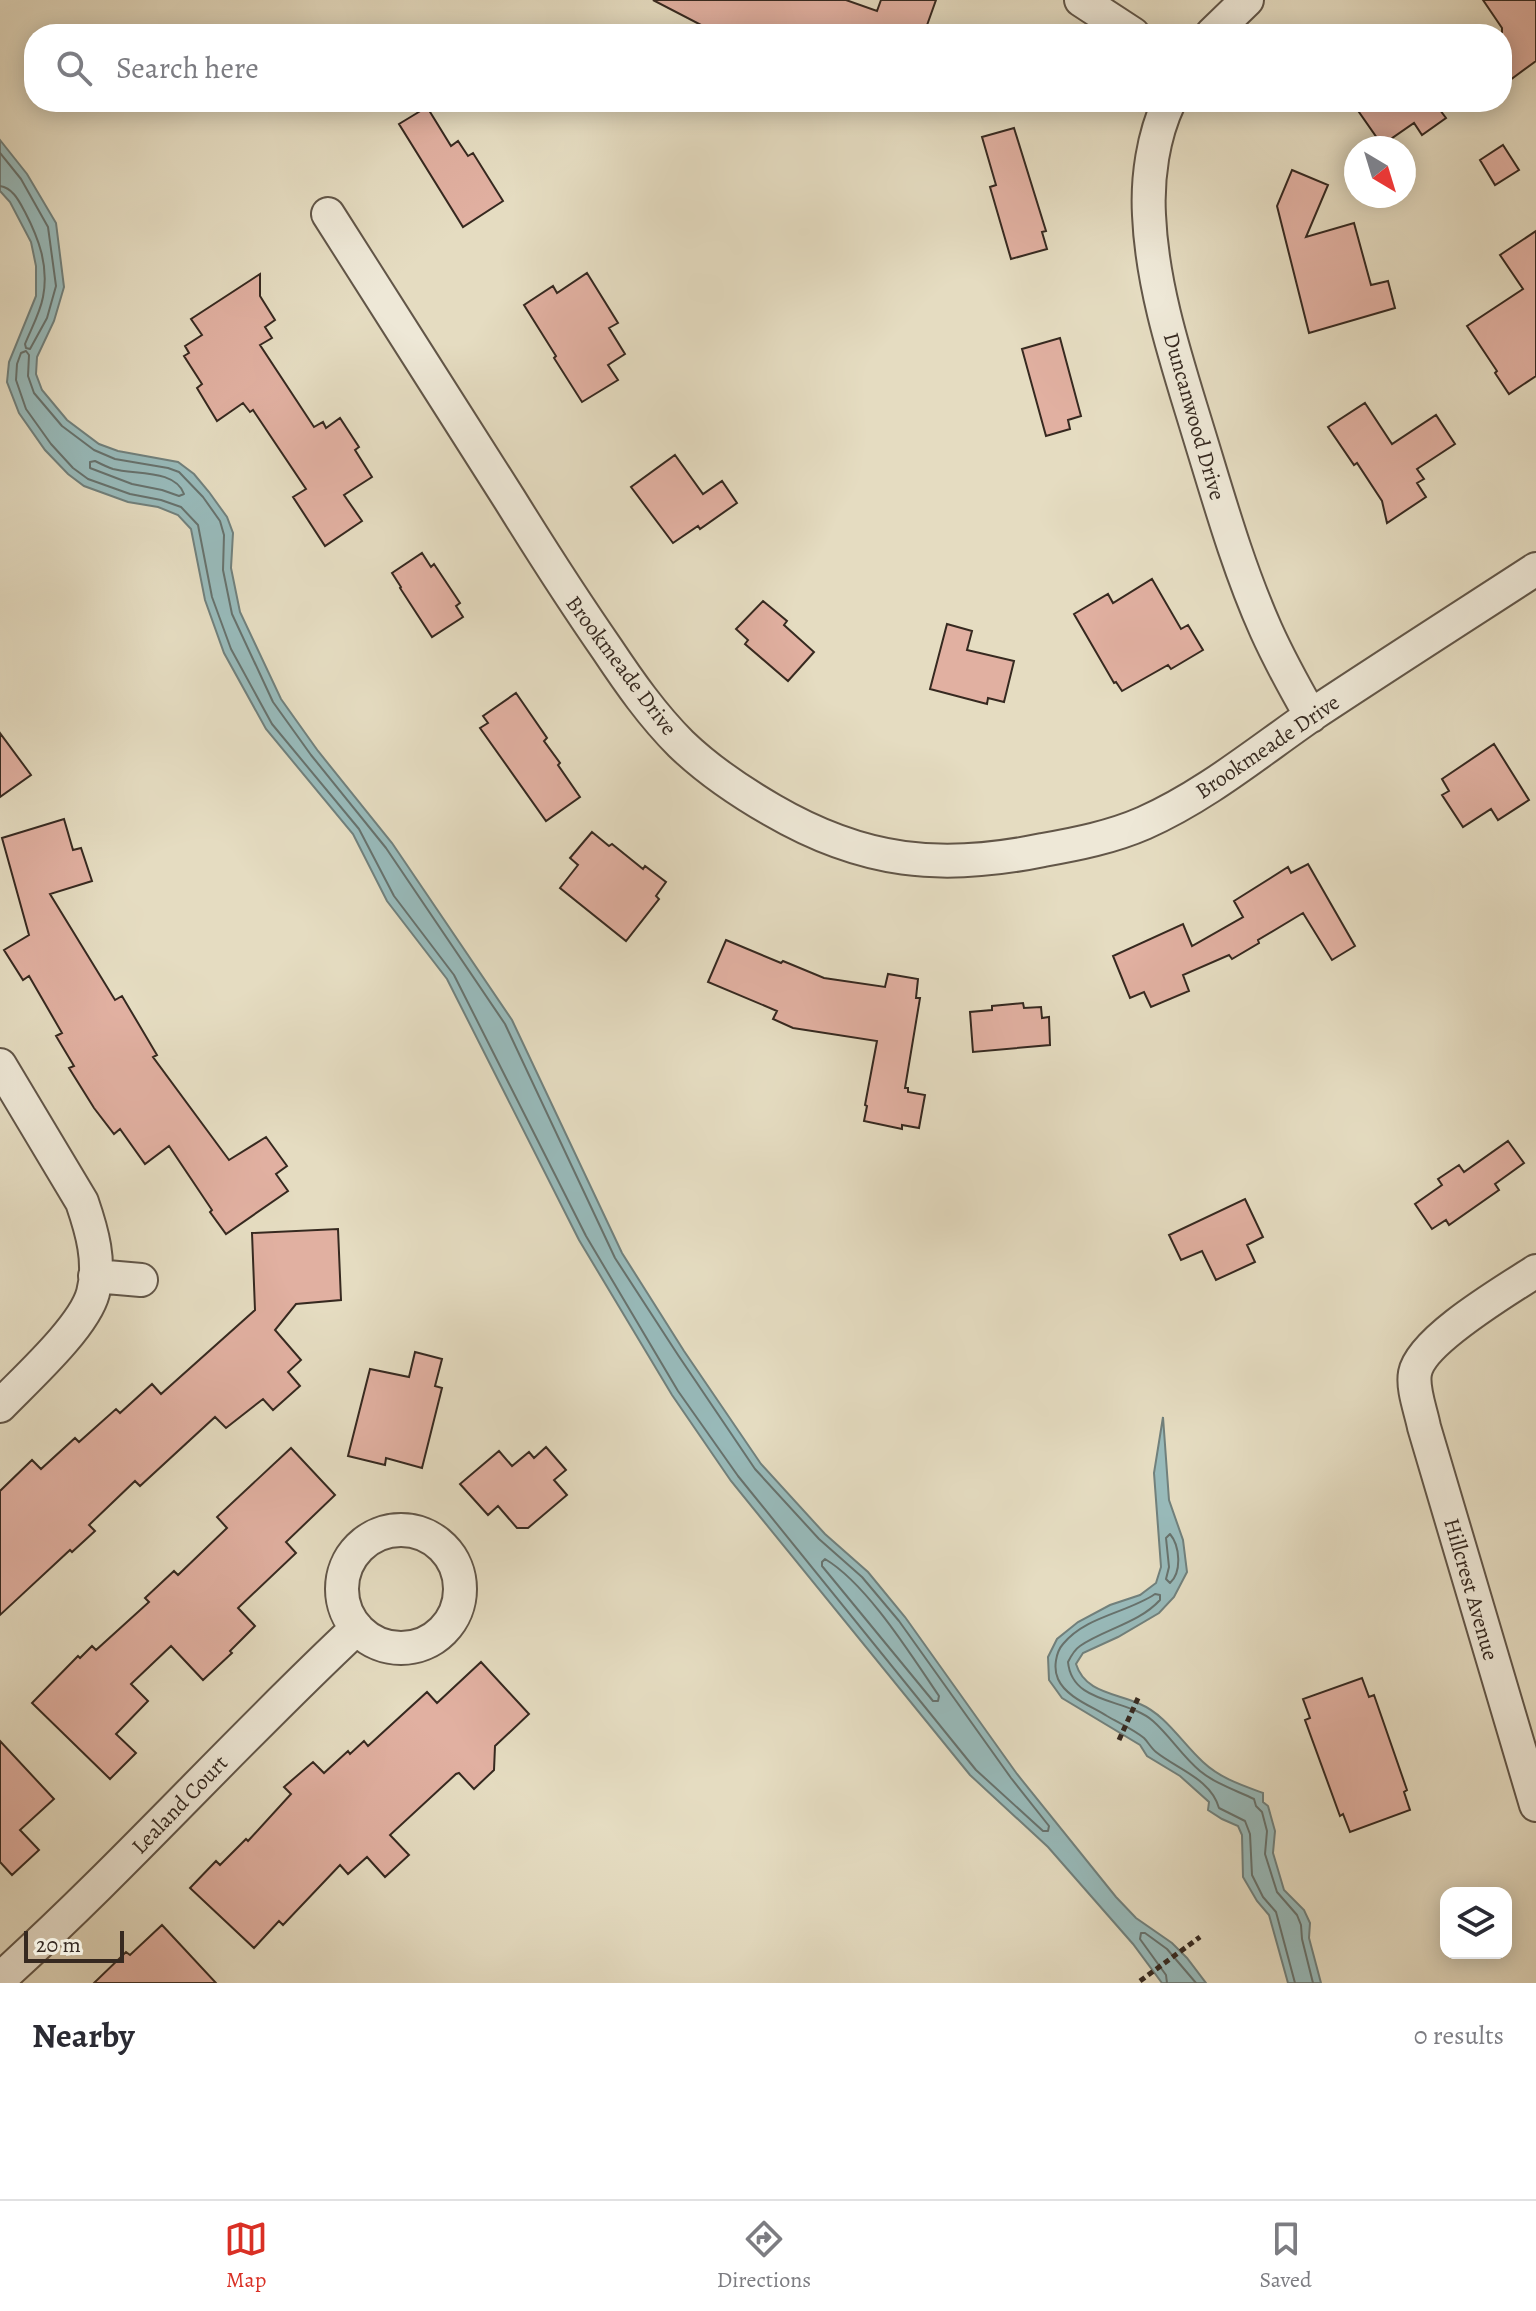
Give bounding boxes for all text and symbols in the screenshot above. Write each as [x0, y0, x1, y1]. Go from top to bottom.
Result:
search box [24, 24, 1512, 112]
icon: search [52, 46, 96, 90]
text: Search here [116, 48, 259, 88]
north arrow [1344, 136, 1416, 208]
street label: Duncanwood Drive [1156, 329, 1232, 504]
street label: Brookmeade Drive [559, 590, 684, 742]
street label: Brookmeade Drive [1190, 687, 1346, 806]
street label: Hillcrest Avenue [1436, 1515, 1506, 1664]
street label: Lealand Court [125, 1749, 235, 1861]
map controls [1440, 1887, 1512, 1959]
button: layers [1440, 1887, 1512, 1959]
scale bar [24, 1927, 124, 1963]
text: 20 m [36, 1930, 81, 1960]
text: Nearby [32, 2012, 135, 2059]
text: 0 results [1414, 2018, 1504, 2053]
tab: Map [224, 2217, 268, 2295]
tab: Directions [717, 2217, 811, 2295]
tab: Saved [1260, 2217, 1312, 2295]

